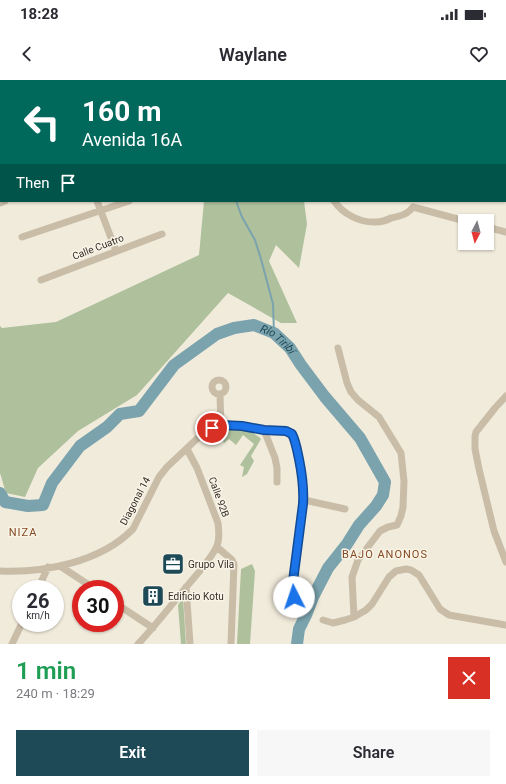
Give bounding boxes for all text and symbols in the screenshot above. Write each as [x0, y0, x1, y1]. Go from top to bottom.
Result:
text: 18:28 [20, 5, 59, 23]
icon: back [16, 43, 38, 65]
icon: heart [468, 43, 490, 65]
text: Waylane [219, 44, 287, 65]
text: 160 m [82, 95, 161, 128]
icon: left [16, 96, 68, 148]
text: Avenida 16A [82, 129, 182, 150]
icon: arrive [57, 172, 79, 194]
text: Then [16, 174, 49, 192]
north arrow [458, 214, 494, 250]
map controls [458, 214, 494, 250]
street label: Calle Cuatro [71, 232, 126, 262]
water label: Río Tiribí [259, 322, 299, 358]
pin [195, 411, 229, 445]
icon: arrive [201, 417, 223, 439]
street label: Diagonal 14 [118, 475, 152, 527]
street label: Calle 92B [207, 475, 231, 519]
district label: NIZA [9, 526, 37, 539]
district label: BAJO ANONOS [342, 548, 428, 561]
office icon: Grupo Vila [160, 551, 186, 577]
place label: Grupo Vila [188, 559, 234, 570]
position arrow [273, 576, 315, 618]
speed limit sign: 30 [72, 580, 124, 632]
building icon: Edificio Kotu [140, 583, 166, 609]
text: 26 [27, 589, 49, 613]
place label: Edificio Kotu [168, 591, 224, 602]
text: km/h [26, 610, 50, 621]
text: 1 min [16, 657, 76, 685]
button: close [448, 657, 490, 699]
text: 240 m · 18:29 [16, 686, 95, 701]
button: Exit [16, 730, 249, 776]
button: Share [257, 730, 490, 776]

